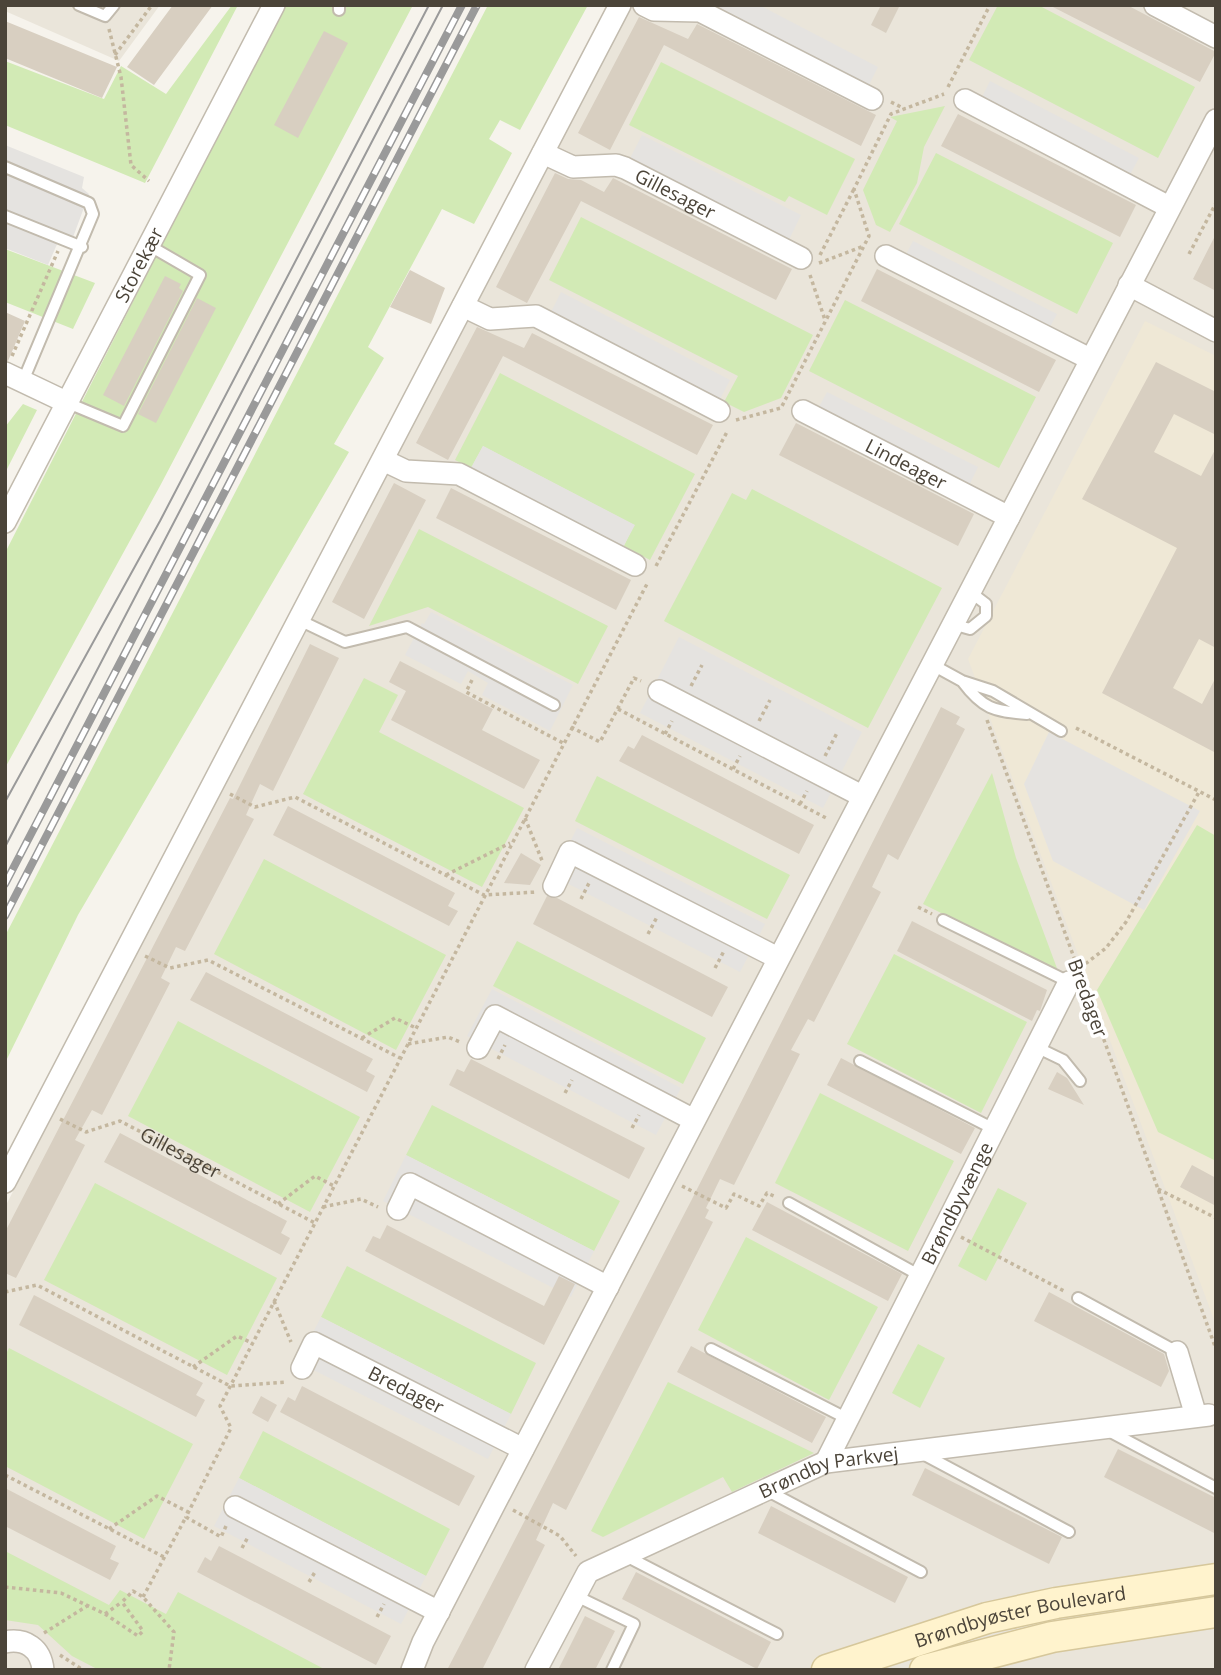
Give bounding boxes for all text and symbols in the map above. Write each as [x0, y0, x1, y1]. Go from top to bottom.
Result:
street label: Gillesager [630, 162, 720, 225]
street label: Storekær [109, 223, 169, 307]
street label: Lindeager [861, 432, 951, 496]
street label: Bredager [1062, 955, 1114, 1041]
street label: Gillesager [136, 1121, 225, 1184]
street label: Brøndbyvænge [915, 1137, 999, 1269]
street label: Bredager [364, 1360, 449, 1420]
street label: Brøndby Parkvej [754, 1440, 900, 1504]
street label: Brøndbyøster Boulevard [911, 1580, 1128, 1654]

